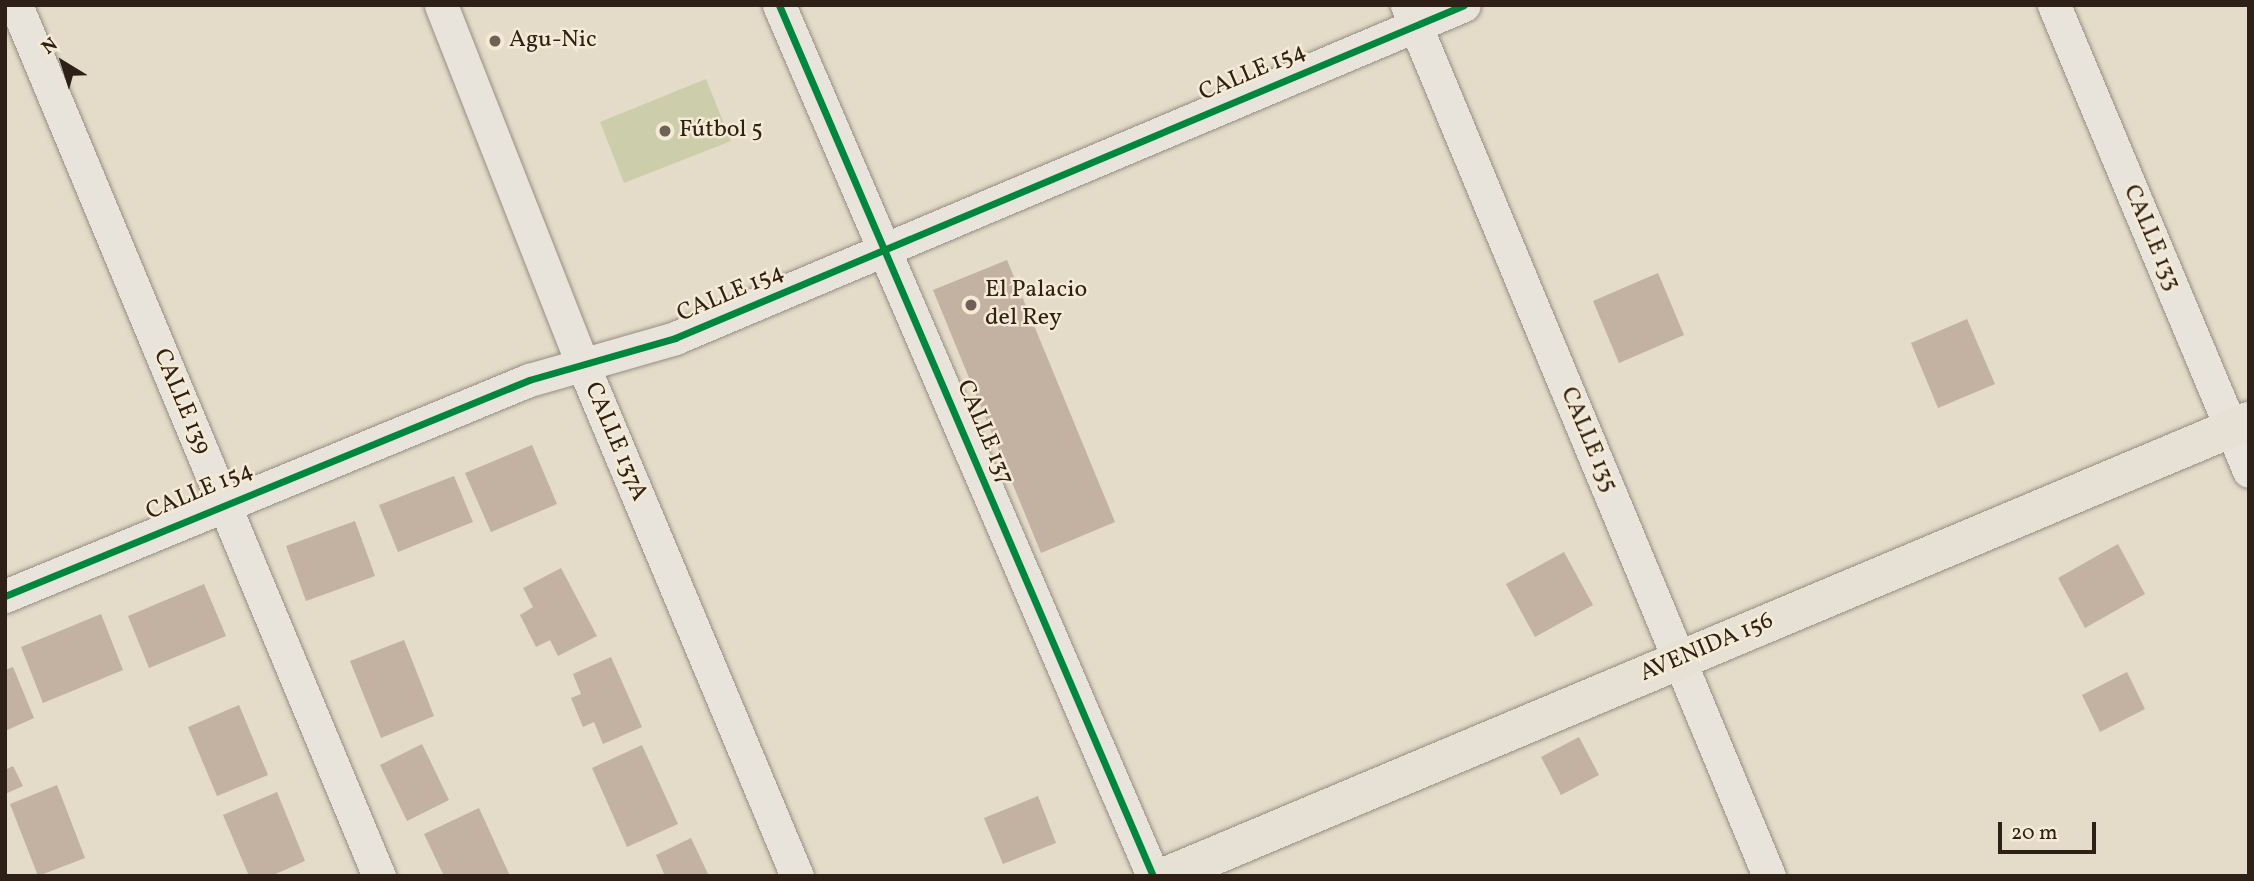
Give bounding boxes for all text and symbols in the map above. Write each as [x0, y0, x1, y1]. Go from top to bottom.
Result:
place label: Agu-Nic [509, 27, 597, 55]
north arrow [28, 28, 98, 98]
text: N [37, 32, 64, 61]
marker: Agu-Nic [487, 33, 503, 49]
street label: CALLE 154 [1195, 38, 1311, 108]
place label: Fútbol 5 [679, 117, 763, 145]
marker: Fútbol 5 [657, 123, 673, 139]
street label: CALLE 133 [2116, 181, 2186, 295]
street label: CALLE 154 [673, 259, 789, 329]
place label: El Palacio del Rey [985, 277, 1087, 333]
marker: El Palacio del Rey [963, 297, 979, 313]
street label: CALLE 139 [146, 345, 216, 459]
street label: CALLE 137 [949, 376, 1019, 490]
street label: CALLE 137A [577, 378, 653, 506]
street label: CALLE 135 [1553, 383, 1623, 497]
street label: CALLE 154 [142, 457, 258, 527]
street label: AVENIDA 156 [1636, 607, 1778, 689]
scale bar [2002, 808, 2100, 852]
text: 20 m [2011, 819, 2057, 848]

